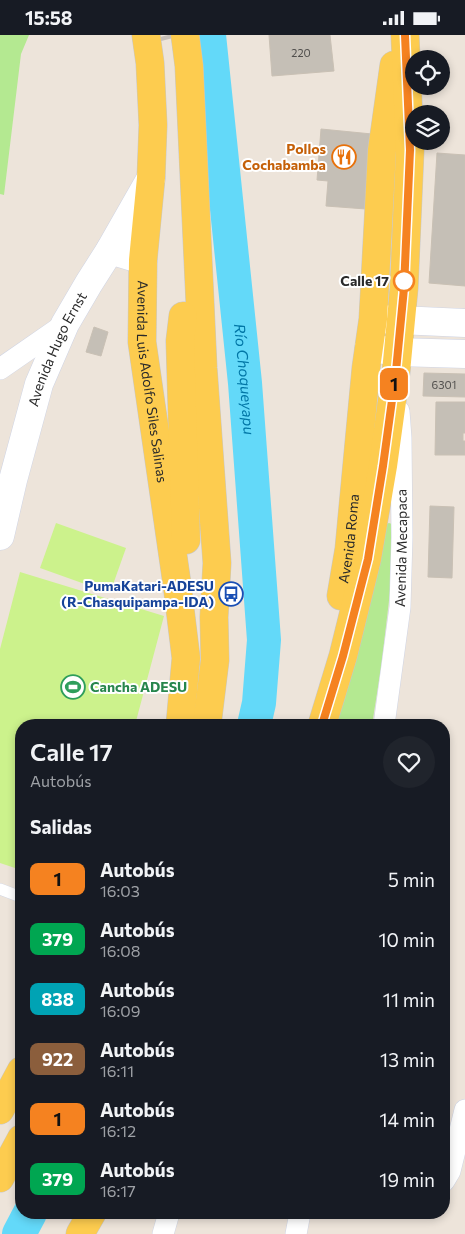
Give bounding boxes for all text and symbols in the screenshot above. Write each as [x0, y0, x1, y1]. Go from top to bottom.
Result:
text: 15:58 [25, 6, 73, 29]
house number: 220 [291, 46, 311, 59]
map controls [405, 50, 450, 150]
button: locate [405, 50, 450, 95]
button: layers [405, 105, 450, 150]
place label: Pollos Cochabamba [242, 140, 326, 173]
restaurant icon: Pollos Cochabamba [331, 144, 357, 170]
marker: Calle 17 [393, 270, 415, 292]
place label: Calle 17 [340, 272, 389, 289]
street label: Avenida Luis Adolfo Siles Salinas [134, 280, 171, 484]
street label: Avenida Hugo Ernst [24, 288, 90, 408]
water label: Río Choqueyapu [231, 323, 259, 436]
line badge: 1 [378, 368, 410, 400]
text: 1 [390, 373, 398, 395]
house number: 6301 [432, 378, 456, 391]
street label: Avenida Mecapaca [391, 489, 410, 607]
street label: Avenida Roma [334, 493, 362, 585]
place label: PumaKatari-ADESU (R-Chasquipampa-IDA) [61, 577, 214, 610]
bus stop icon: PumaKatari-ADESU (R-Chasquipampa-IDA) [218, 581, 244, 607]
sports icon: Cancha ADESU [60, 674, 86, 700]
place label: Cancha ADESU [90, 678, 187, 695]
button: heart [383, 736, 435, 788]
text: Calle 17 [30, 737, 113, 766]
text: Autobús [30, 771, 92, 790]
text: Salidas [30, 815, 92, 838]
text: Autobús [100, 858, 175, 881]
text: 1 [53, 868, 62, 890]
text: 5 min [388, 868, 435, 891]
text: 16:03 [100, 881, 140, 900]
text: Autobús [100, 918, 175, 941]
text: 379 [42, 928, 73, 950]
text: 10 min [378, 928, 435, 951]
text: 16:08 [100, 941, 140, 960]
text: Autobús [100, 978, 175, 1001]
text: 838 [41, 988, 74, 1010]
text: 11 min [383, 988, 435, 1011]
text: 16:09 [100, 1001, 140, 1020]
text: Autobús [100, 1038, 175, 1061]
text: 922 [42, 1048, 73, 1070]
text: 13 min [380, 1048, 435, 1071]
text: 16:11 [100, 1061, 134, 1080]
text: Autobús [100, 1098, 175, 1121]
text: 1 [53, 1108, 62, 1130]
text: 14 min [379, 1108, 435, 1131]
text: 16:12 [100, 1121, 136, 1140]
text: Autobús [100, 1158, 175, 1181]
text: 379 [42, 1168, 73, 1190]
text: 19 min [379, 1168, 435, 1191]
text: 16:17 [100, 1181, 136, 1200]

